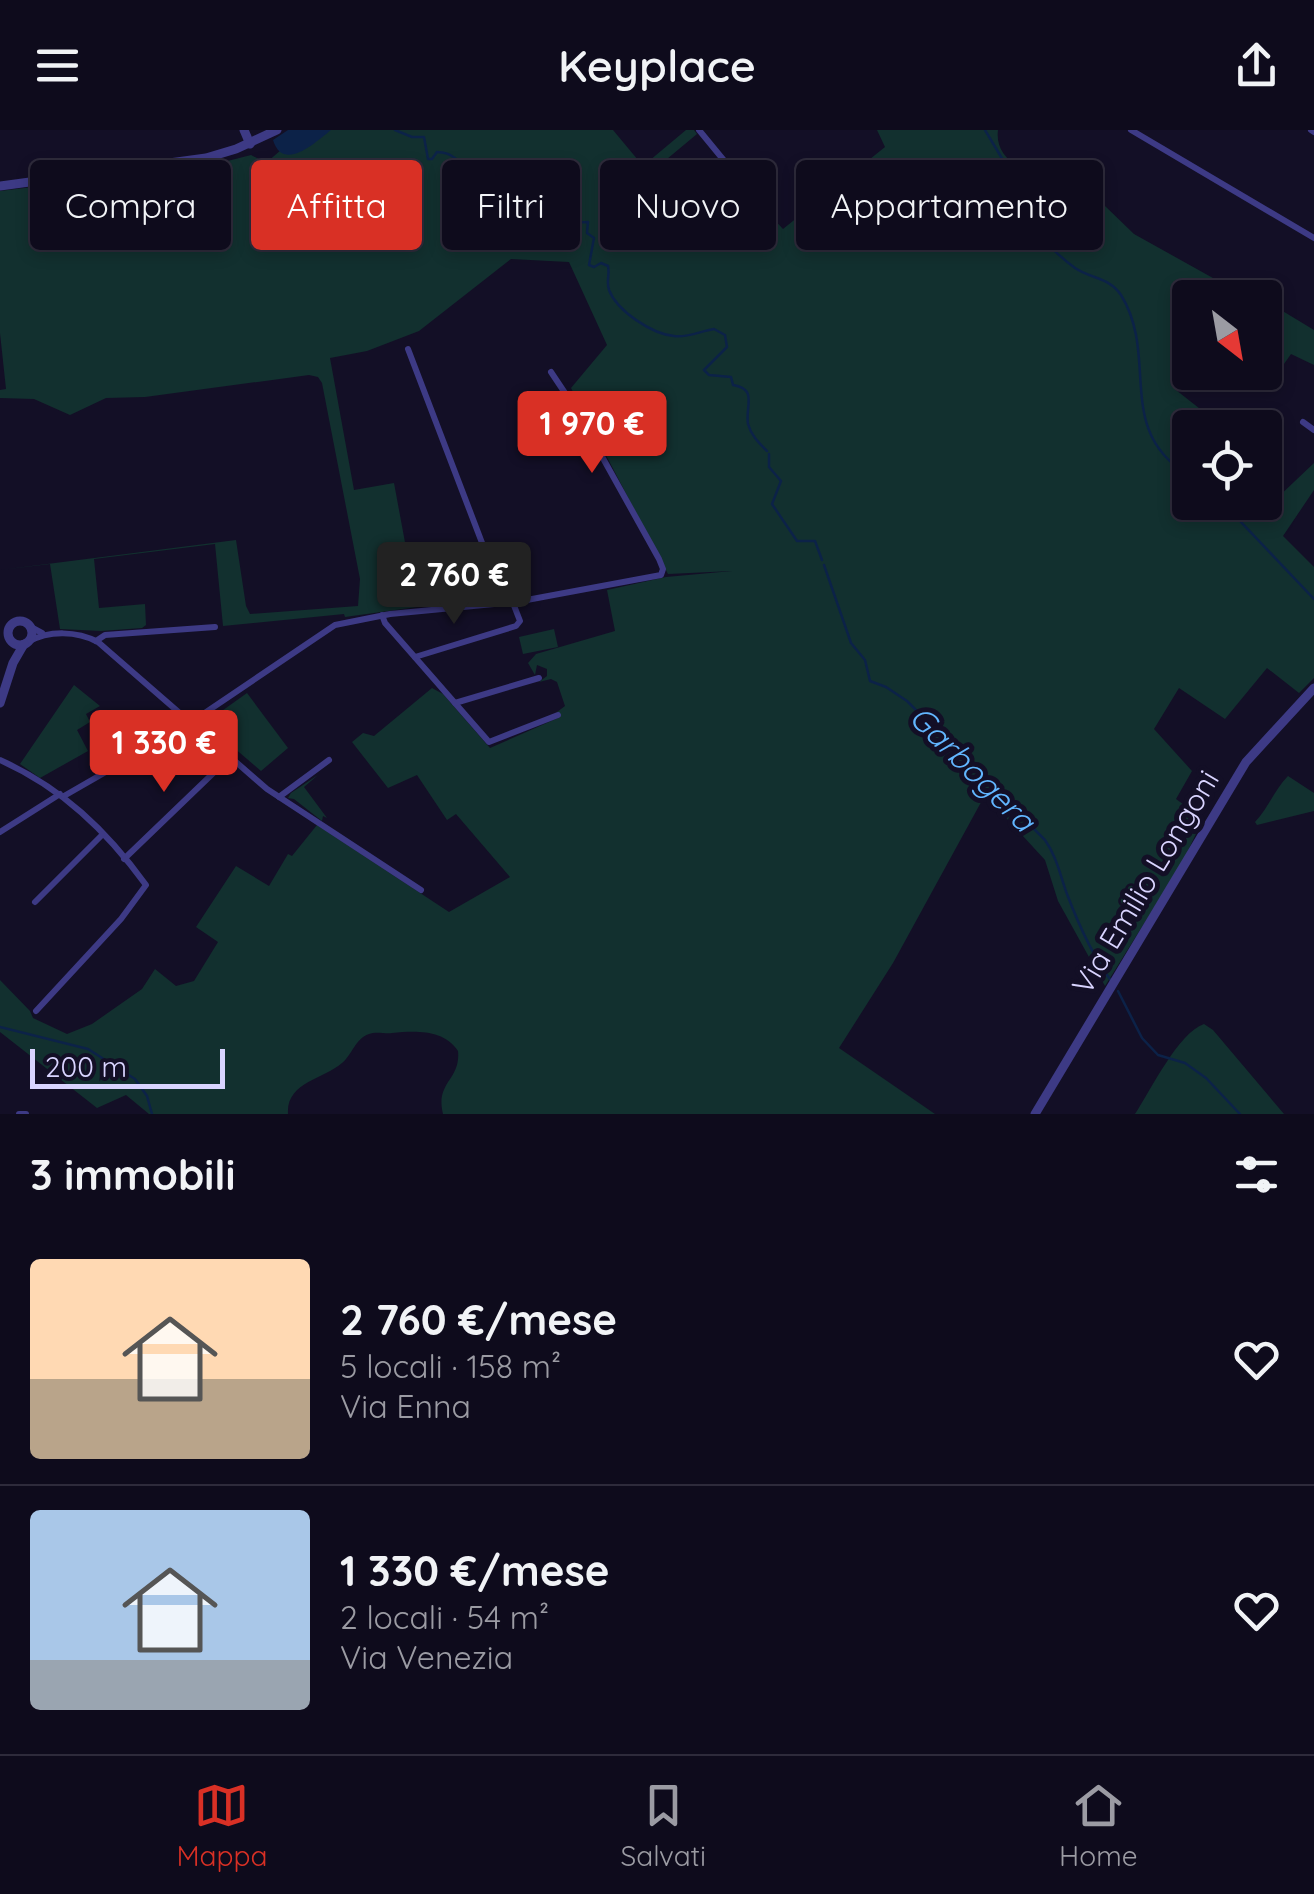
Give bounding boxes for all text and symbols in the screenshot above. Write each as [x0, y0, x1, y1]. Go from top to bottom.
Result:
text: Keyplace [558, 37, 756, 93]
icon: menu [30, 38, 85, 93]
icon: share [1229, 38, 1284, 93]
chip: Compra [30, 160, 231, 250]
chip: Affitta [251, 160, 422, 250]
chip: Filtri [442, 160, 580, 250]
chip: Nuovo [600, 160, 776, 250]
chip: Appartamento [796, 160, 1103, 250]
north arrow [1172, 280, 1282, 390]
map controls [1172, 280, 1282, 520]
pin: 1 970 € [500, 391, 684, 476]
text: 1 970 € [540, 403, 644, 443]
button: locate [1172, 410, 1282, 520]
pin: 2 760 € [362, 542, 546, 627]
text: 2 760 € [399, 554, 509, 594]
water label: Garbogera [902, 697, 1046, 841]
pin: 1 330 € [72, 710, 256, 795]
text: 1 330 € [112, 722, 216, 762]
street label: Via Emilio Longoni [1063, 763, 1227, 1001]
scale bar [30, 1044, 225, 1088]
text: 200 m [45, 1049, 127, 1084]
icon: filters [1229, 1147, 1284, 1202]
text: 3 immobili [30, 1148, 235, 1201]
text: 2 760 €/mese [340, 1293, 617, 1346]
icon: home [110, 1299, 230, 1419]
icon: heart [1229, 1332, 1284, 1387]
text: 5 locali · 158 m² [340, 1346, 561, 1386]
text: Via Enna [340, 1386, 471, 1426]
text: 1 330 €/mese [340, 1544, 609, 1597]
icon: home [110, 1550, 230, 1670]
icon: heart [1229, 1583, 1284, 1638]
text: 2 locali · 54 m² [340, 1597, 549, 1637]
text: Via Venezia [340, 1637, 513, 1677]
tab: Mappa [176, 1778, 268, 1873]
tab: Salvati [620, 1778, 706, 1873]
tab: Home [1059, 1778, 1138, 1873]

